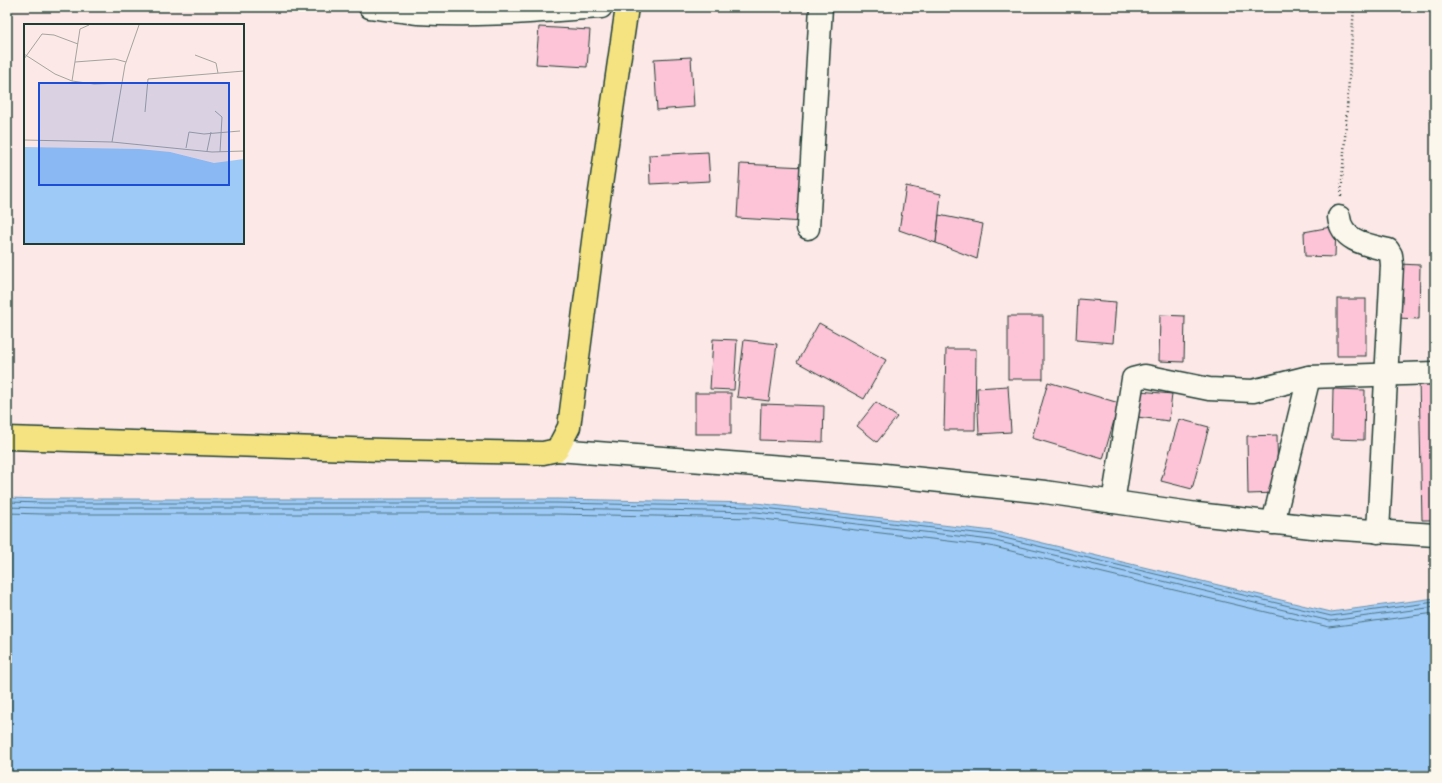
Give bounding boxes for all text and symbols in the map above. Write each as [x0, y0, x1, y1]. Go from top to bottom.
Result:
inset map [24, 24, 244, 244]

